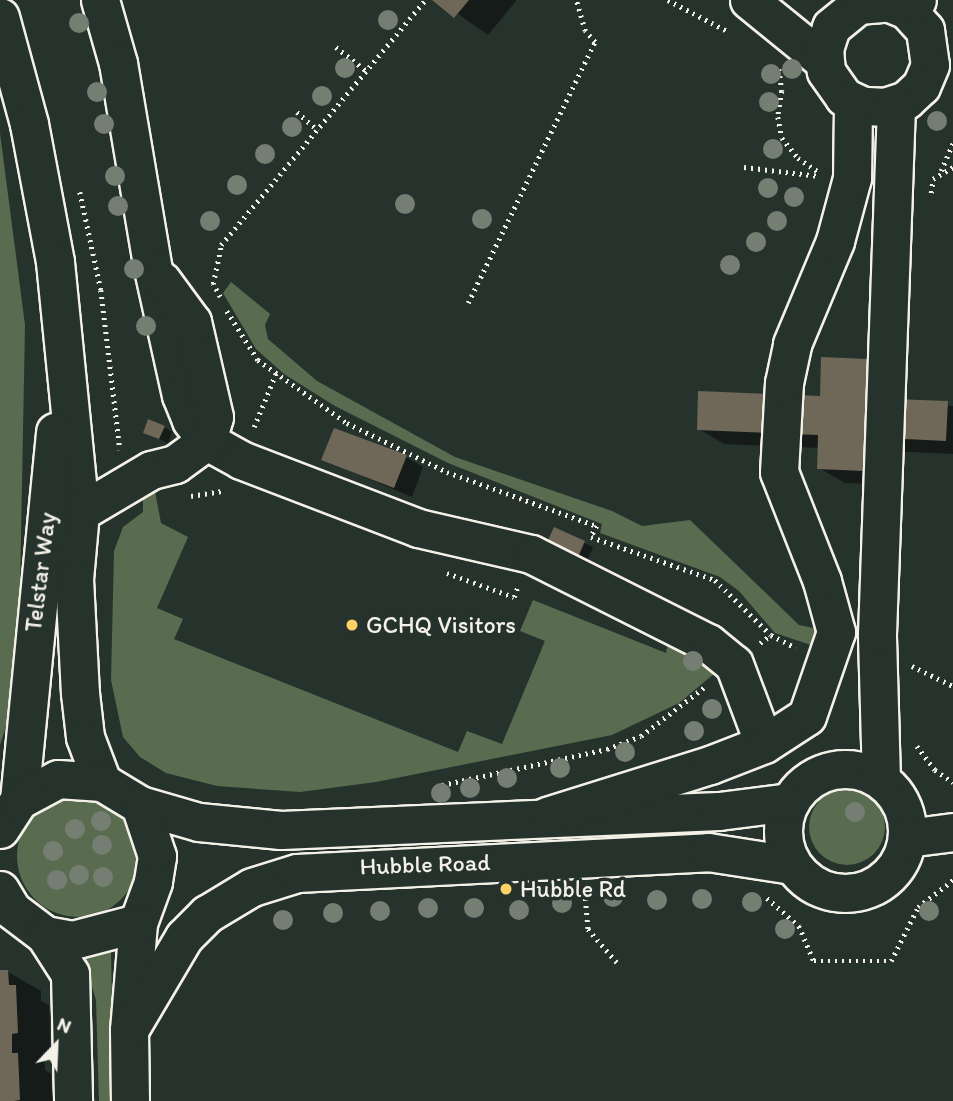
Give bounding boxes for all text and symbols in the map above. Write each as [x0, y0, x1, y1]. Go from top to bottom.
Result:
street label: Telstar Way [18, 511, 62, 633]
place label: GCHQ Visitors [366, 611, 516, 639]
marker: GCHQ Visitors [344, 617, 360, 633]
street label: Hubble Road [359, 847, 491, 881]
place label: Hubble Rd [520, 875, 626, 903]
marker: Hubble Rd [498, 881, 514, 897]
north arrow [21, 1010, 91, 1080]
text: N [54, 1012, 75, 1038]

